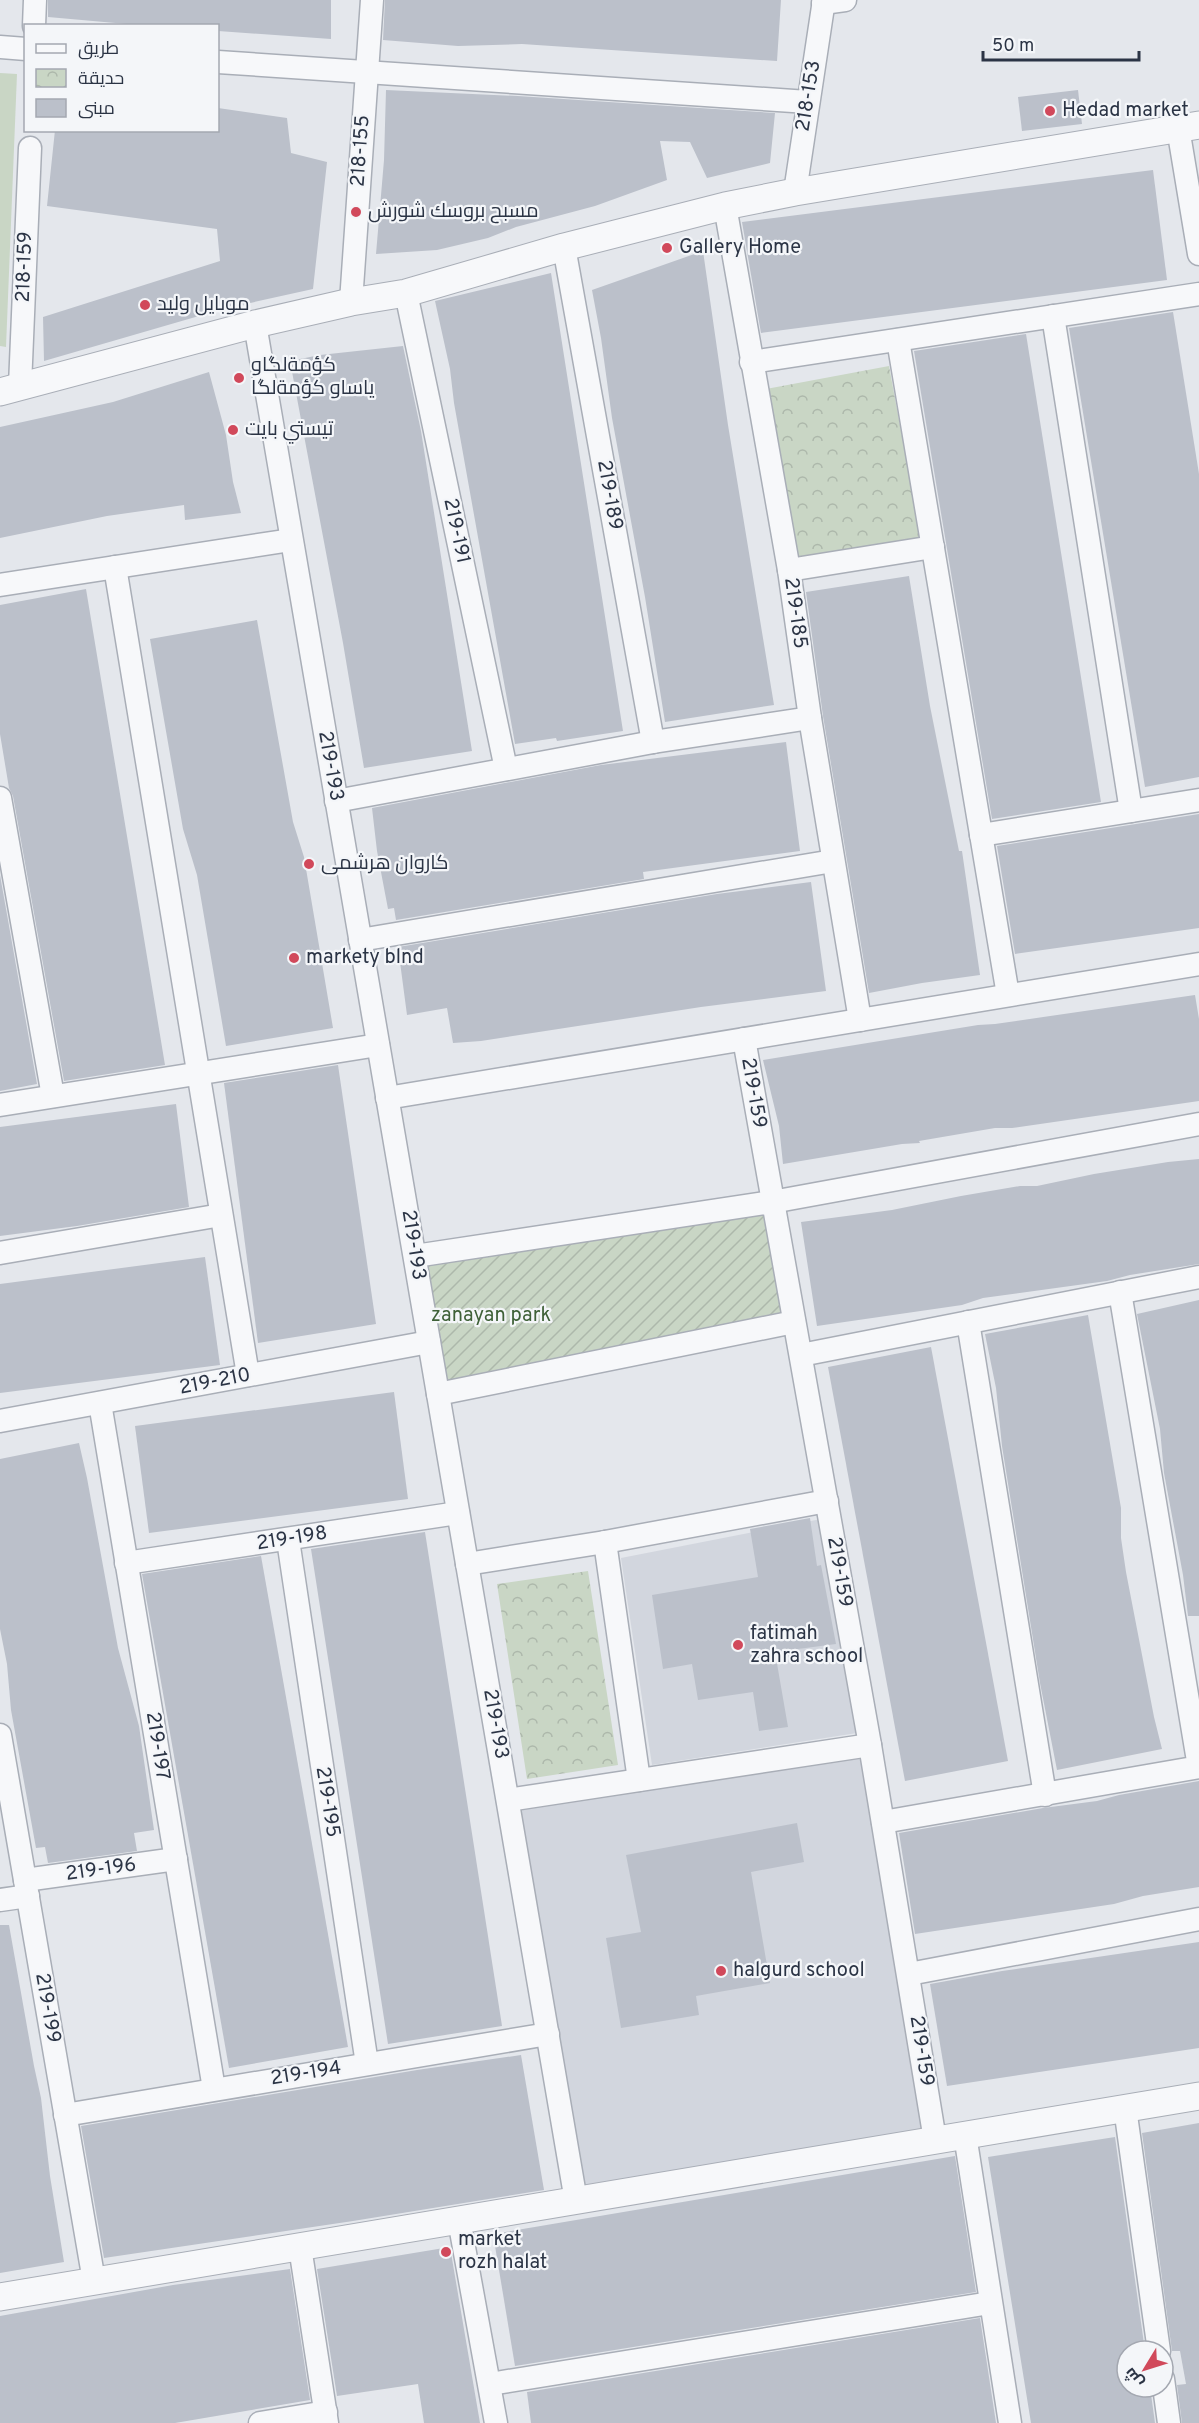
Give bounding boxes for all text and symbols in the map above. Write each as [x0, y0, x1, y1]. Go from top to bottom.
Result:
legend [24, 24, 219, 132]
scale bar [983, 24, 1139, 62]
text: 50 m [992, 35, 1034, 58]
text: طريق [78, 38, 119, 61]
street label: 218-153 [791, 59, 827, 133]
text: حديقة [78, 68, 124, 91]
text: مبنى [78, 98, 115, 121]
place label: Hedad market [1062, 98, 1189, 124]
marker: Hedad market [1043, 104, 1057, 118]
street label: 218-155 [346, 114, 376, 188]
place label: مسبح بروسك شورش [368, 199, 539, 225]
marker: مسبح بروسك شورش [349, 205, 363, 219]
street label: 218-159 [11, 231, 39, 303]
place label: Gallery Home [679, 235, 801, 261]
marker: Gallery Home [660, 241, 674, 255]
place label: موبايل وليد [157, 292, 250, 318]
marker: موبايل وليد [138, 298, 152, 312]
place label: كؤمةلگاو ياساو كؤمةلگا [251, 353, 375, 402]
marker: كؤمةلگاو ياساو كؤمةلگا [232, 371, 246, 385]
place label: تيستي بايت [245, 417, 334, 444]
marker: تيستي بايت [226, 423, 240, 437]
street label: 219-189 [590, 458, 628, 532]
street label: 219-191 [436, 496, 476, 566]
street label: 219-185 [777, 576, 813, 650]
street label: 219-193 [311, 729, 349, 803]
place label: كاروان هرشمی [321, 851, 449, 877]
marker: كاروان هرشمی [302, 857, 316, 871]
place label: markety blnd [306, 945, 424, 971]
marker: markety blnd [287, 951, 301, 965]
street label: 219-159 [734, 1056, 772, 1130]
street label: 219-193 [395, 1208, 431, 1282]
park label: zanayan park [431, 1303, 551, 1329]
street label: 219-210 [177, 1362, 253, 1402]
street label: 219-198 [255, 1521, 329, 1557]
street label: 219-159 [820, 1535, 858, 1609]
place label: fatimah zahra school [750, 1621, 863, 1670]
marker: fatimah zahra school [731, 1638, 745, 1652]
street label: 219-193 [476, 1687, 514, 1761]
street label: 219-197 [139, 1710, 175, 1782]
street label: 219-195 [309, 1765, 345, 1839]
street label: 219-196 [64, 1852, 138, 1888]
place label: halgurd school [733, 1958, 865, 1984]
marker: halgurd school [714, 1964, 728, 1978]
street label: 219-199 [28, 1971, 66, 2045]
street label: 219-159 [903, 2014, 939, 2088]
street label: 219-194 [269, 2056, 343, 2092]
place label: market rozh halat [458, 2227, 547, 2276]
marker: market rozh halat [439, 2245, 453, 2259]
north arrow [1115, 2339, 1175, 2399]
text: ش [1121, 2363, 1149, 2391]

